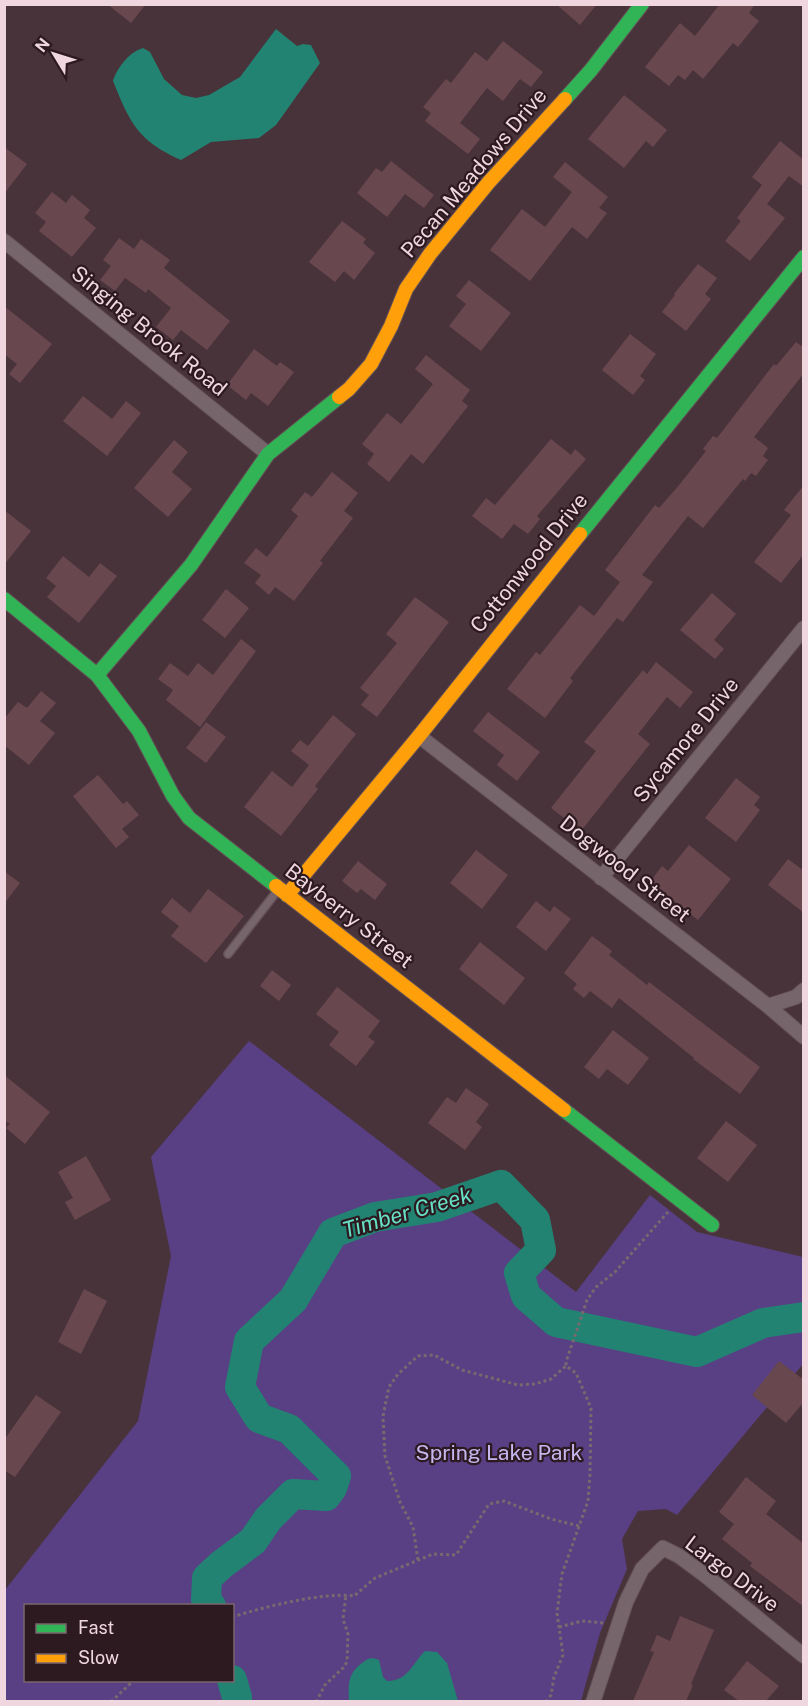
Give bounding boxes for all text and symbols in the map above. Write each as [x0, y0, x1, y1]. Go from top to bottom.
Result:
north arrow [24, 24, 84, 84]
text: N [31, 34, 54, 56]
street label: Pecan Meadows Drive [395, 83, 552, 262]
street label: Singing Brook Road [67, 260, 232, 401]
street label: Cottonwood Drive [465, 488, 593, 637]
street label: Sycamore Drive [628, 672, 744, 807]
street label: Dogwood Street [555, 810, 695, 927]
street label: Bayberry Street [280, 858, 418, 973]
water label: Timber Creek [339, 1181, 475, 1243]
park label: Spring Lake Park [416, 1440, 583, 1465]
street label: Largo Drive [680, 1530, 784, 1617]
legend [24, 1604, 234, 1682]
text: Fast [78, 1617, 114, 1638]
text: Slow [78, 1647, 119, 1668]

